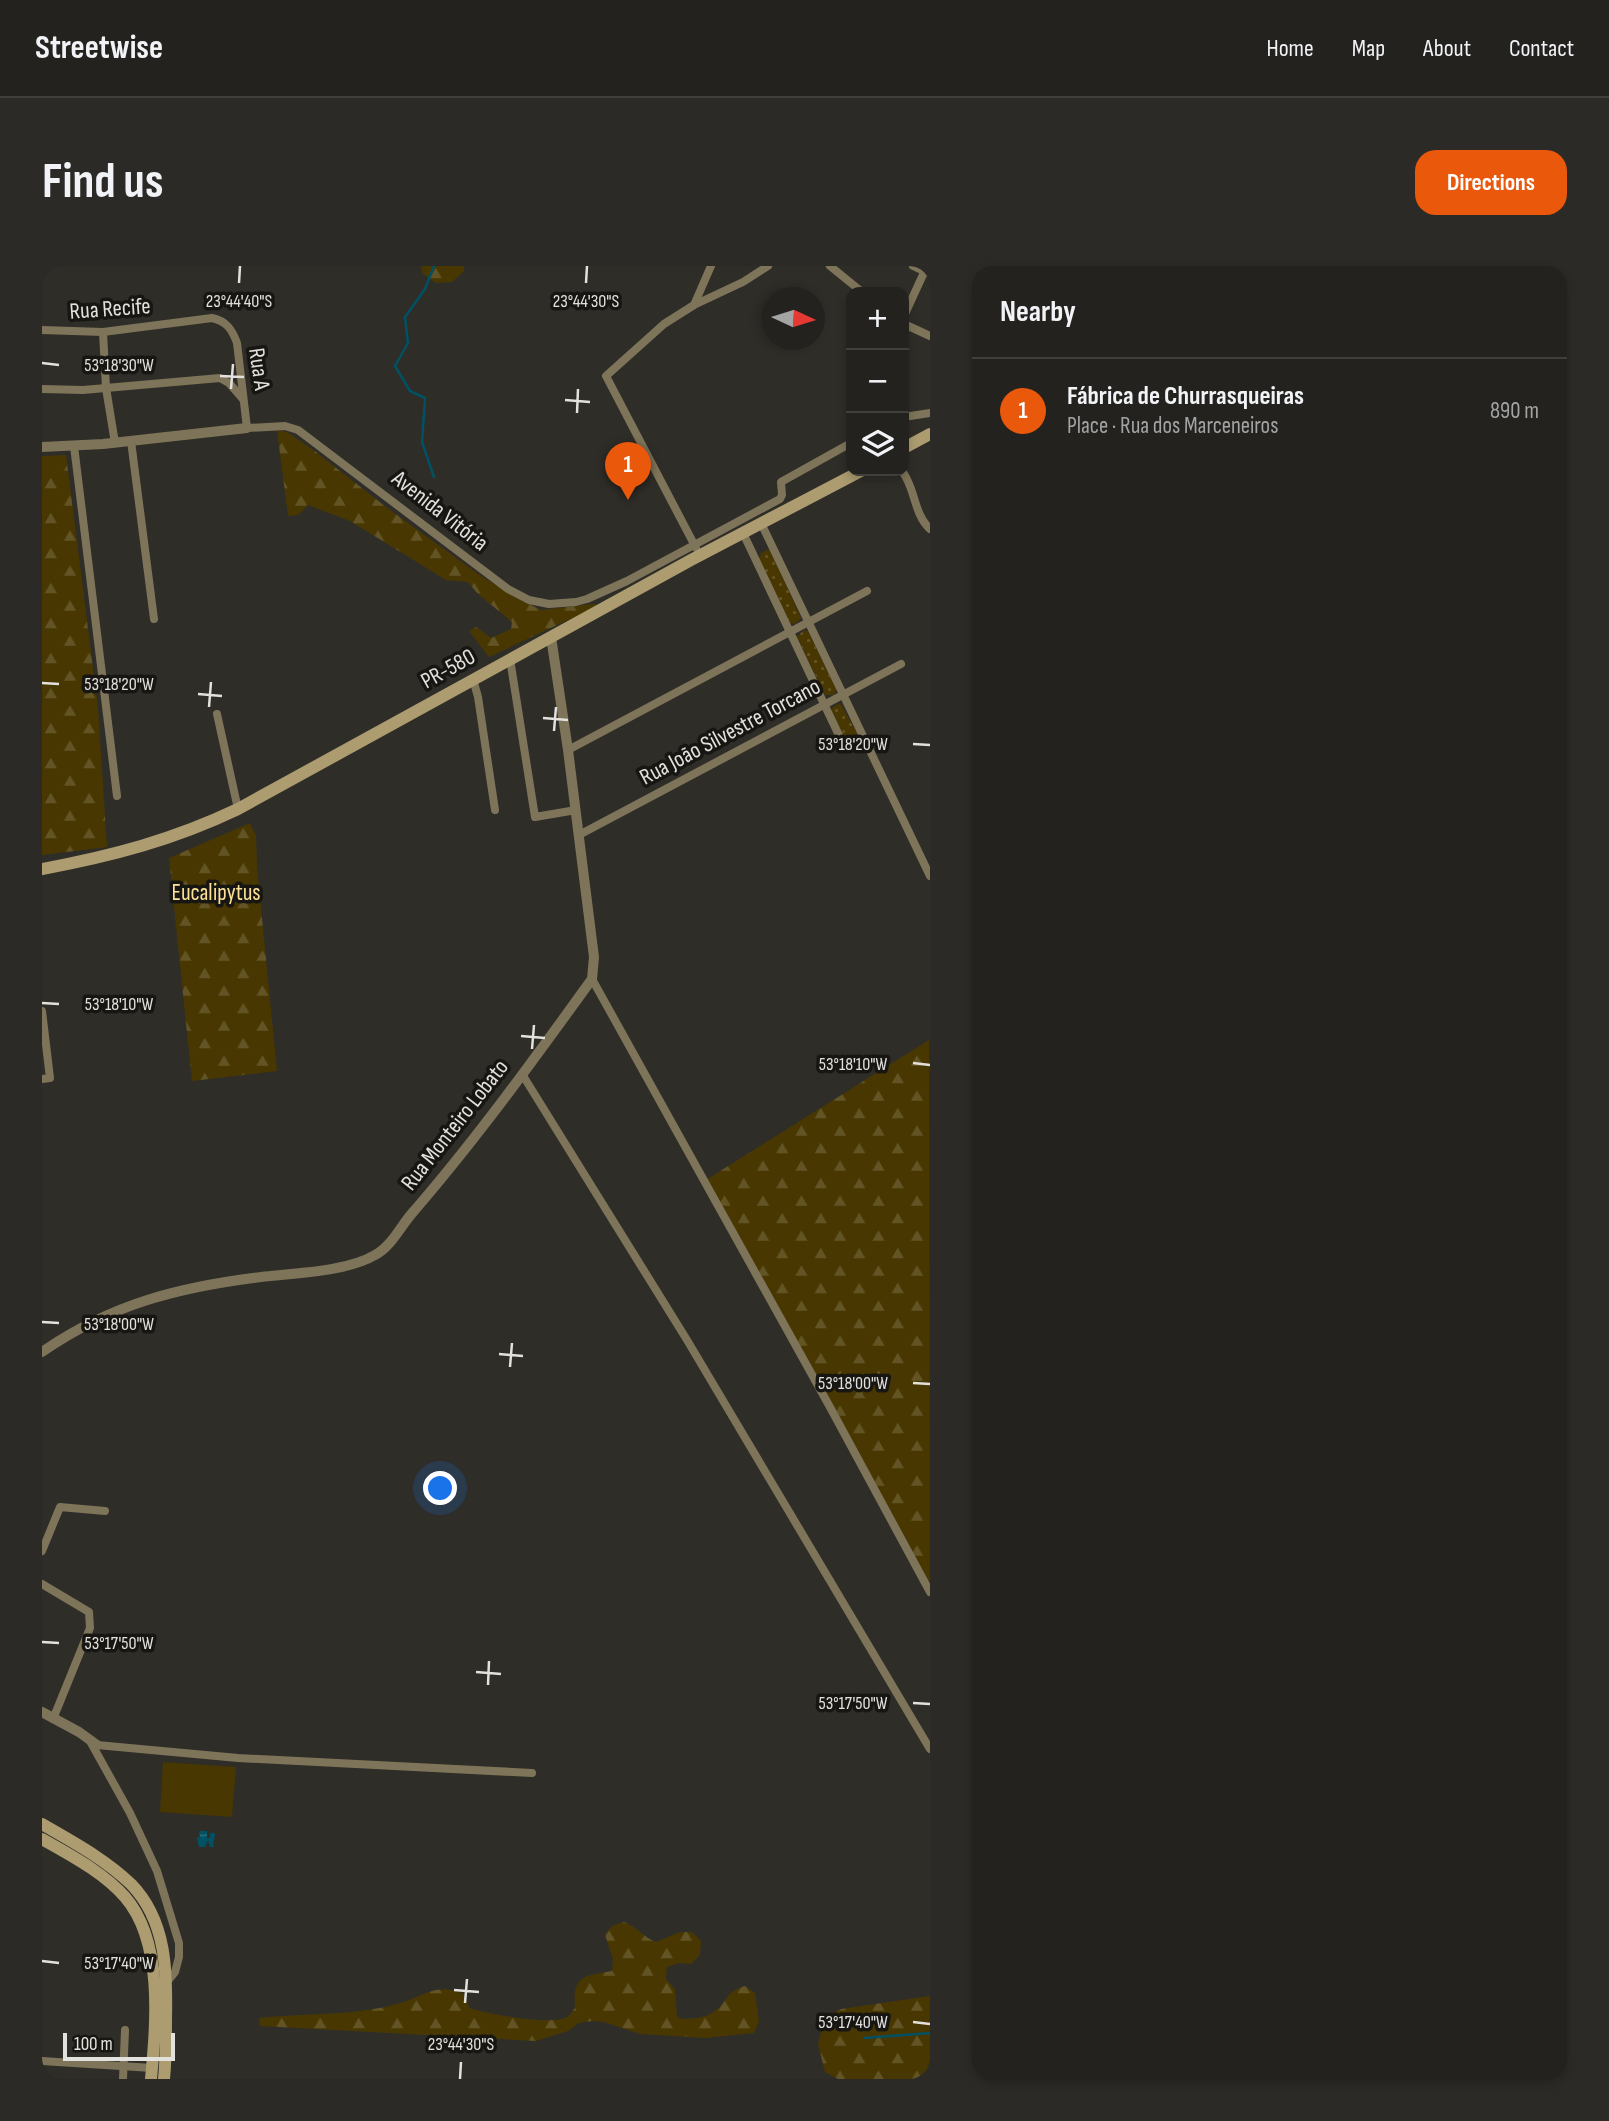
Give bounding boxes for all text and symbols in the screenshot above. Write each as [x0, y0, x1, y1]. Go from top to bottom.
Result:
text: Streetwise [35, 28, 163, 68]
text: Home [1266, 34, 1314, 63]
text: Map [1352, 34, 1385, 63]
text: About [1423, 34, 1471, 63]
text: Contact [1509, 34, 1574, 63]
button: Directions [1415, 150, 1567, 215]
text: Find us [42, 153, 164, 212]
north arrow [762, 287, 825, 350]
map controls [846, 287, 909, 476]
button: + [846, 287, 909, 350]
text: 23°44'40"S [206, 291, 272, 312]
text: 23°44'30"S [553, 291, 620, 312]
street label: Rua Recife [69, 292, 151, 326]
text: Nearby [1000, 294, 1076, 330]
street label: Rua A [242, 346, 276, 392]
button: − [846, 350, 909, 413]
text: 53°18'30"W [84, 355, 154, 376]
text: Fábrica de Churrasqueiras [1067, 381, 1304, 412]
text: 1 [1018, 397, 1028, 425]
text: 890 m [1490, 397, 1539, 425]
text: Place · Rua dos Marceneiros [1067, 412, 1278, 440]
button: layers [846, 413, 909, 476]
pin: 1 [605, 442, 651, 500]
street label: Avenida Vitória [385, 464, 494, 557]
street label: PR-580 [416, 643, 480, 695]
street label: Rua João Silvestre Torcano [635, 673, 825, 791]
text: 53°18'20"W [84, 674, 154, 695]
text: 53°18'20"W [818, 734, 888, 755]
park label: Eucalipytus [171, 879, 261, 907]
text: 53°18'10"W [85, 994, 153, 1015]
street label: Rua Monteiro Lobato [395, 1054, 515, 1196]
text: 53°18'10"W [819, 1054, 887, 1075]
text: 53°18'00"W [84, 1314, 154, 1335]
text: 53°18'00"W [818, 1373, 888, 1394]
your location [423, 1471, 457, 1505]
text: 53°17'50"W [84, 1633, 154, 1654]
text: 53°17'50"W [818, 1693, 888, 1714]
text: 53°17'40"W [84, 1953, 154, 1974]
text: 53°17'40"W [818, 2012, 888, 2033]
scale bar [63, 2030, 175, 2062]
text: 100 m [74, 2033, 113, 2056]
text: 23°44'30"S [428, 2034, 495, 2055]

